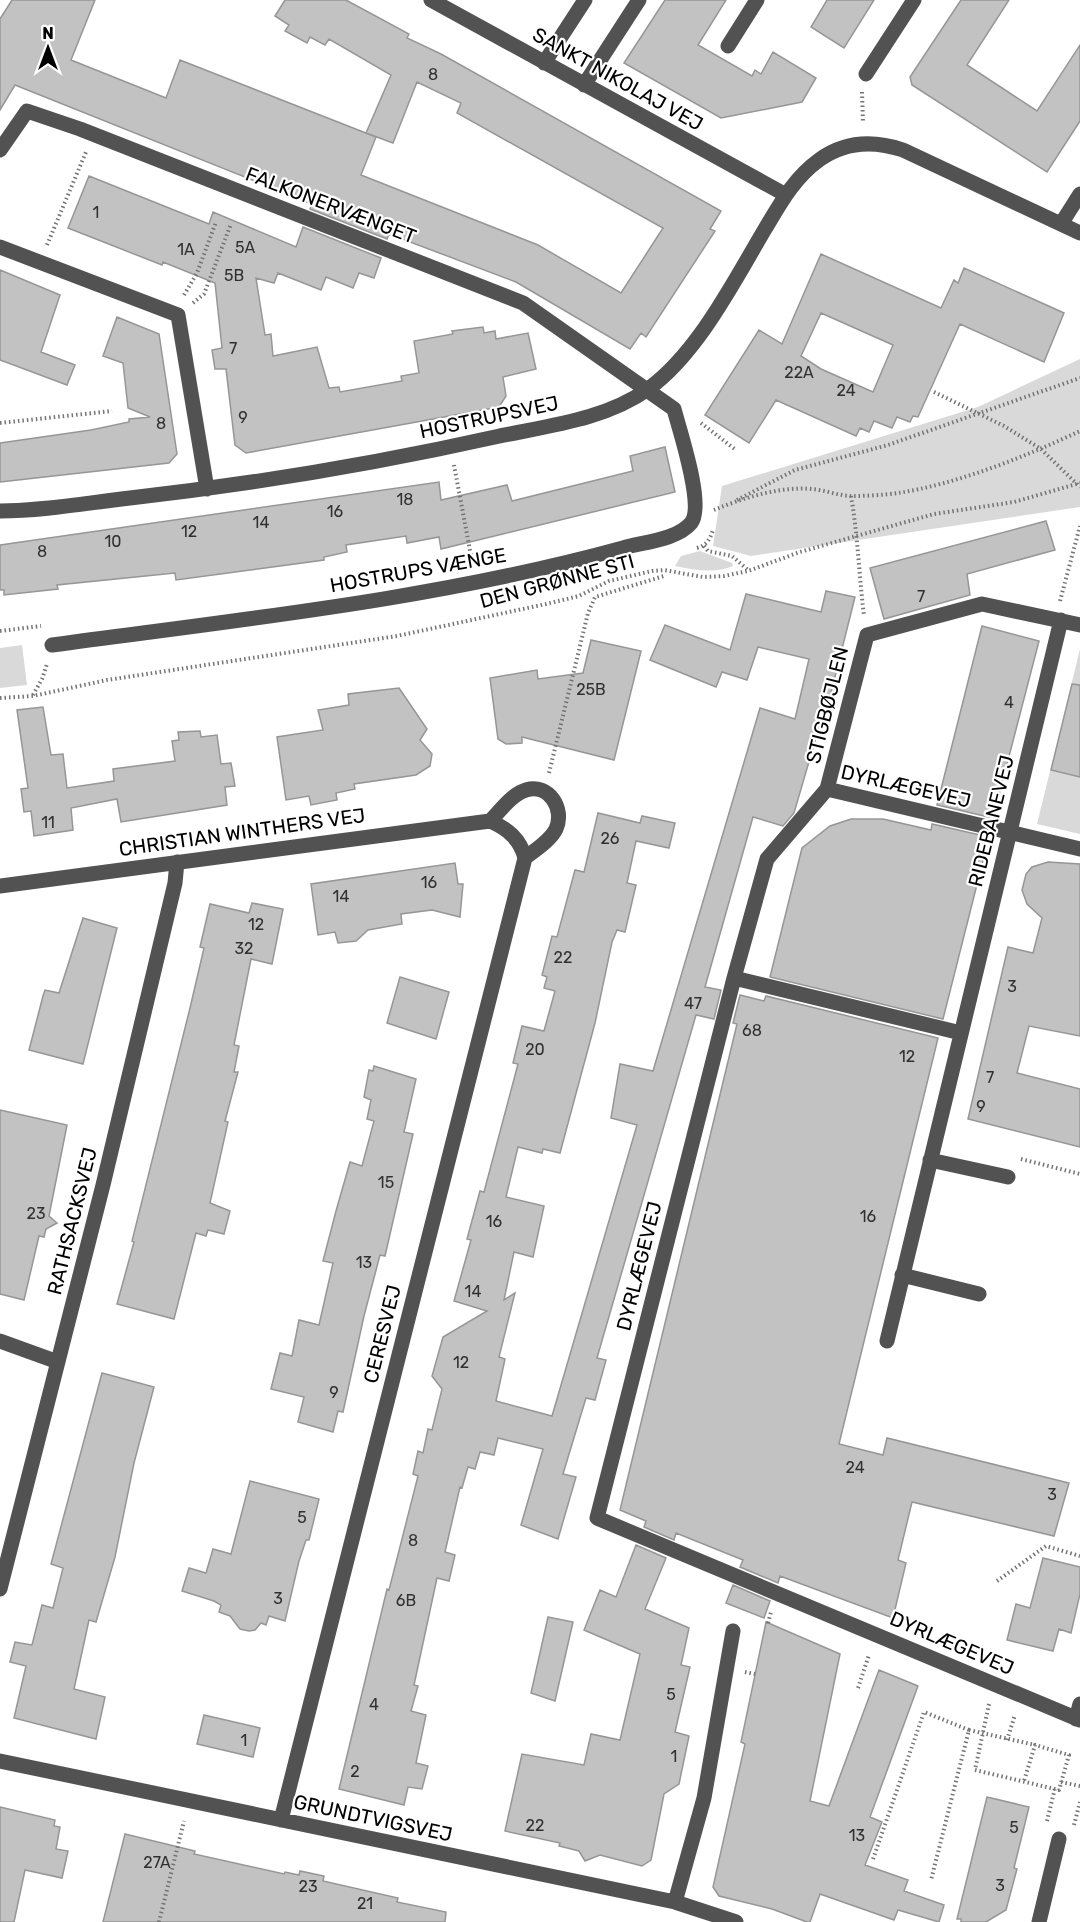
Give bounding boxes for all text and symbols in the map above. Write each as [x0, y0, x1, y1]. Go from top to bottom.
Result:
north arrow [18, 18, 78, 78]
street label: SANKT NIKOLAJ VEJ [529, 22, 707, 136]
text: N [42, 24, 54, 43]
house number: 8 [428, 65, 438, 84]
street label: FALKONERVÆNGET [242, 161, 420, 249]
house number: 1 [93, 203, 99, 222]
house number: 5A [235, 238, 255, 257]
house number: 1A [177, 240, 195, 259]
house number: 5B [224, 266, 244, 285]
house number: 7 [229, 339, 237, 358]
house number: 22A [784, 363, 814, 382]
house number: 24 [836, 381, 856, 400]
street label: HOSTRUPSVEJ [417, 391, 561, 443]
house number: 9 [238, 408, 248, 427]
house number: 8 [156, 414, 166, 433]
house number: 18 [396, 490, 414, 509]
house number: 16 [327, 502, 344, 521]
house number: 14 [253, 513, 269, 532]
house number: 12 [181, 522, 197, 541]
house number: 10 [104, 532, 122, 551]
house number: 8 [37, 542, 47, 561]
street label: HOSTRUPS VÆNGE [328, 543, 508, 597]
street label: DEN GRØNNE STI [477, 549, 637, 613]
house number: 7 [917, 587, 925, 606]
street label: STIGBØJLEN [801, 644, 853, 766]
house number: 25B [576, 680, 606, 699]
house number: 4 [1004, 693, 1014, 712]
street label: RIDEBANEVEJ [963, 753, 1019, 889]
street label: DYRLÆGEVEJ [839, 759, 973, 813]
street label: CHRISTIAN WINTHERS VEJ [117, 803, 367, 861]
house number: 11 [41, 813, 55, 832]
house number: 26 [600, 829, 620, 848]
house number: 16 [421, 873, 438, 892]
house number: 14 [333, 887, 349, 906]
house number: 12 [248, 915, 264, 934]
house number: 32 [234, 939, 254, 958]
house number: 22 [554, 948, 572, 967]
house number: 3 [1007, 977, 1017, 996]
house number: 47 [684, 994, 702, 1013]
house number: 68 [742, 1021, 762, 1040]
house number: 20 [525, 1040, 545, 1059]
house number: 12 [899, 1047, 915, 1066]
house number: 7 [986, 1068, 994, 1087]
house number: 9 [976, 1097, 986, 1116]
street label: RATHSACKSVEJ [42, 1145, 102, 1297]
house number: 15 [378, 1173, 394, 1192]
street label: DYRLÆGEVEJ [611, 1199, 667, 1333]
house number: 23 [26, 1204, 46, 1223]
house number: 16 [860, 1207, 877, 1226]
house number: 16 [486, 1212, 503, 1231]
house number: 13 [356, 1253, 372, 1272]
street label: CERESVEJ [358, 1282, 406, 1386]
house number: 14 [465, 1282, 481, 1301]
house number: 12 [453, 1353, 469, 1372]
house number: 9 [329, 1383, 339, 1402]
house number: 24 [845, 1458, 865, 1477]
house number: 3 [1047, 1485, 1057, 1504]
house number: 5 [297, 1508, 307, 1527]
house number: 8 [408, 1531, 418, 1550]
house number: 3 [273, 1589, 283, 1608]
house number: 6B [396, 1591, 416, 1610]
street label: DYRLÆGEVEJ [886, 1606, 1018, 1680]
house number: 5 [666, 1685, 676, 1704]
house number: 4 [369, 1695, 379, 1714]
house number: 1 [241, 1731, 247, 1750]
house number: 1 [671, 1747, 677, 1766]
house number: 2 [350, 1762, 360, 1781]
street label: GRUNDTVIGSVEJ [291, 1789, 455, 1847]
house number: 22 [526, 1816, 544, 1835]
house number: 5 [1009, 1818, 1019, 1837]
house number: 13 [849, 1826, 865, 1845]
house number: 27A [143, 1853, 171, 1872]
house number: 3 [995, 1876, 1005, 1895]
house number: 23 [298, 1877, 318, 1896]
house number: 21 [357, 1894, 373, 1913]

